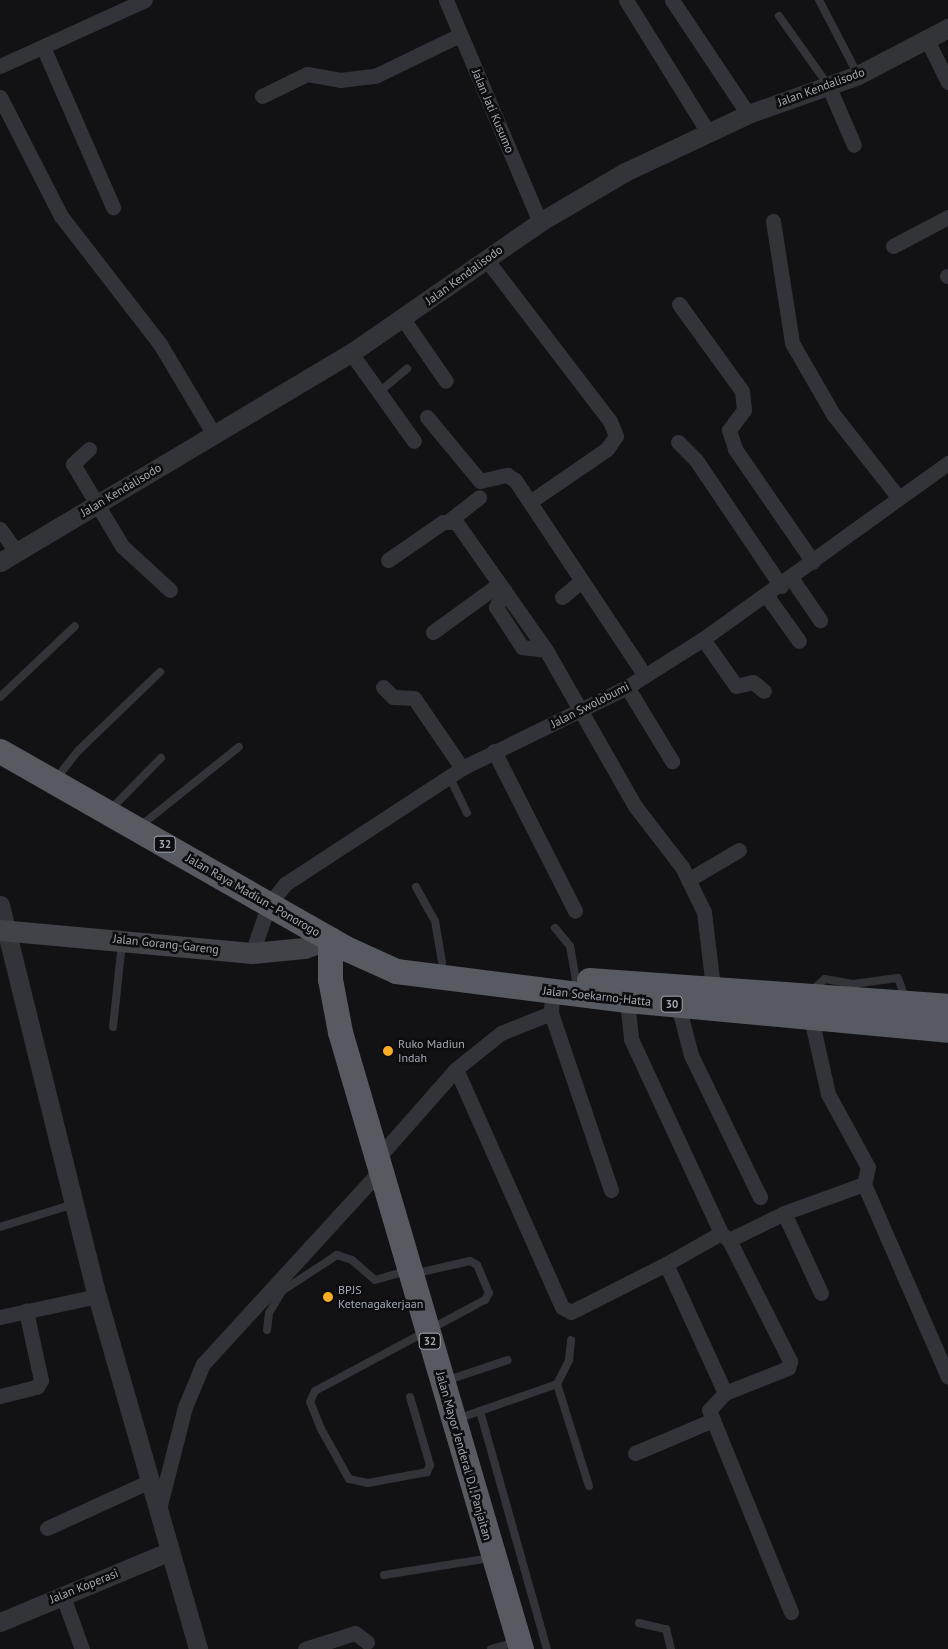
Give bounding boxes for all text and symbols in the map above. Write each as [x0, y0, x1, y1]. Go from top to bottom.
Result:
street label: Jalan Kendalisodo [776, 65, 866, 109]
street label: Jalan Jati Kusumo [469, 67, 517, 155]
street label: Jalan Kendalisodo [423, 242, 505, 308]
street label: Jalan Kendalisodo [78, 460, 164, 520]
street label: Jalan Swolobumi [548, 679, 632, 731]
road number: 32 [154, 836, 176, 852]
street label: Jalan Raya Madiun - Ponorogo [183, 850, 323, 940]
street label: Jalan Gorang-Gareng [112, 931, 220, 957]
street label: Jalan Soekarno-Hatta [542, 983, 652, 1009]
road number: 30 [661, 996, 683, 1012]
place label: Ruko Madiun Indah [398, 1037, 465, 1065]
marker: Ruko Madiun Indah [382, 1045, 394, 1057]
place label: BPJS Ketenagakerjaan [338, 1283, 423, 1311]
marker: BPJS Ketenagakerjaan [322, 1291, 334, 1303]
road number: 32 [419, 1332, 441, 1350]
street label: Jalan Mayor Jenderal D.I. Panjaitan [433, 1370, 495, 1542]
street label: Jalan Koperasi [48, 1566, 120, 1606]

